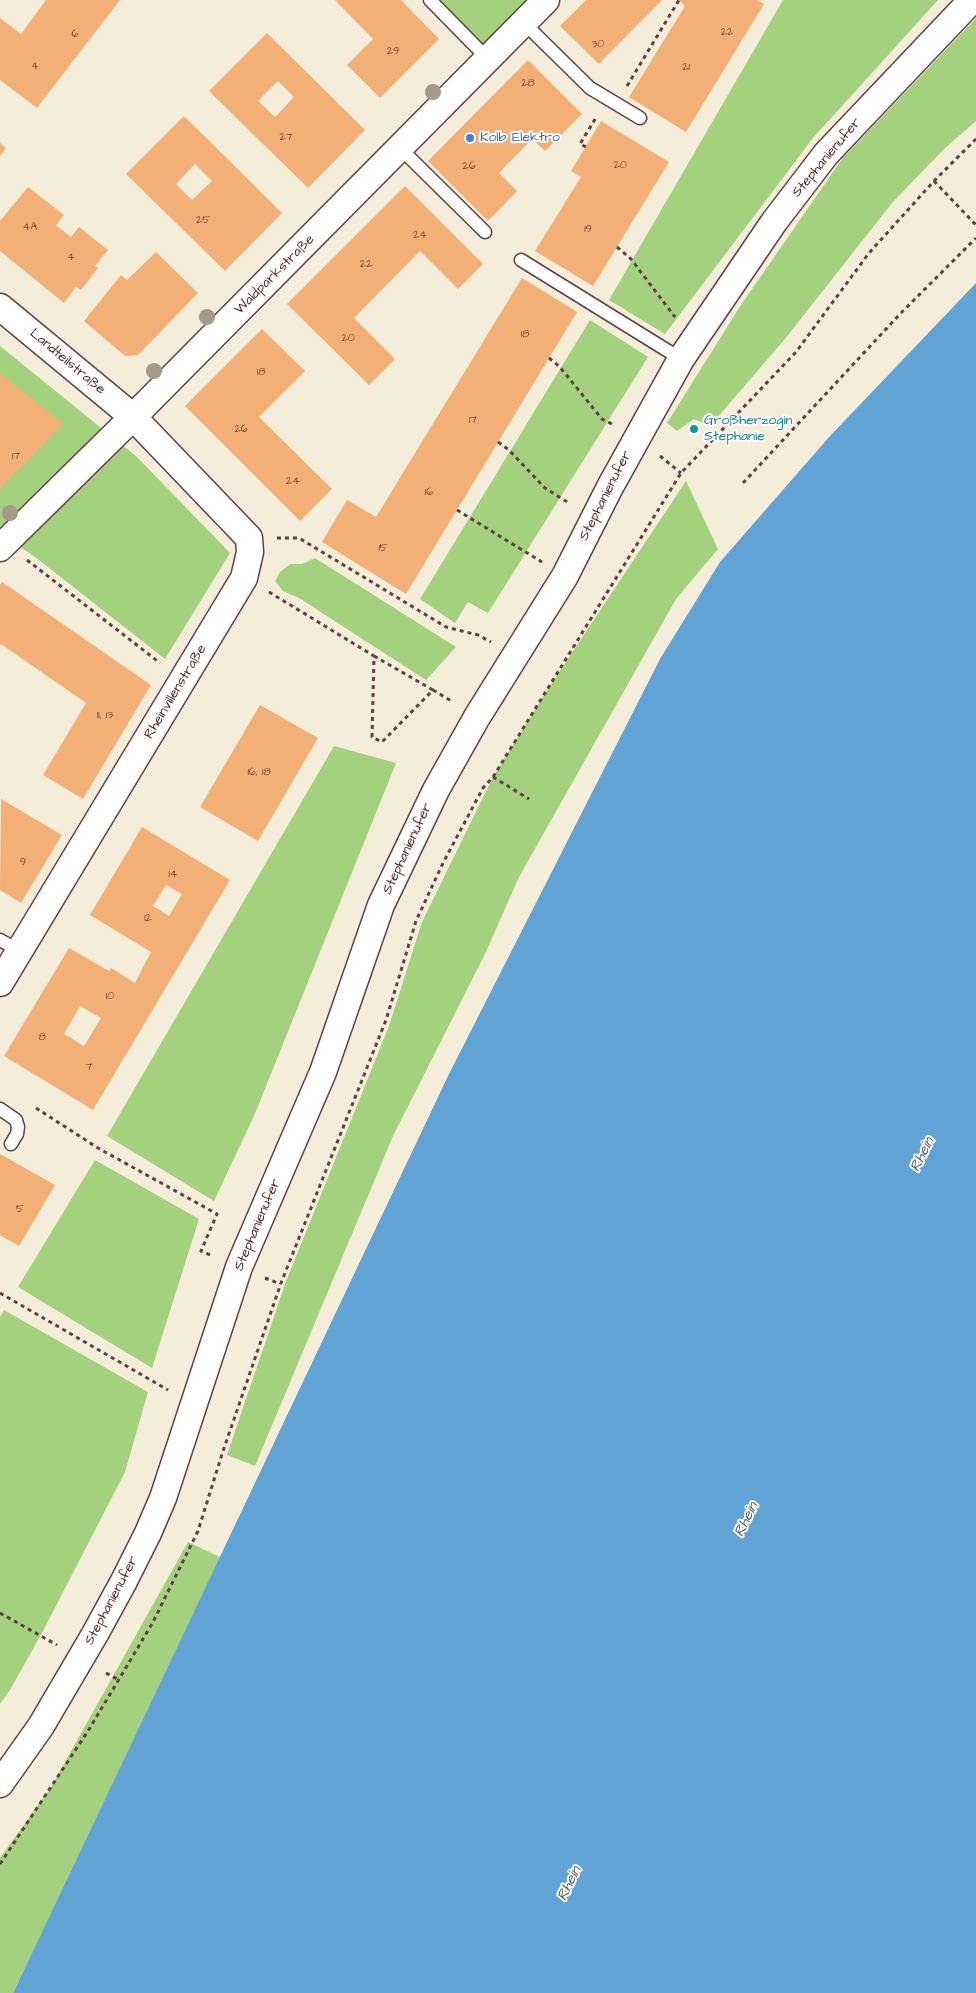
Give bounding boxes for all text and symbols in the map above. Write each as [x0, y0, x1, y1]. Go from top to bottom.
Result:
house number: 22 [721, 26, 733, 40]
house number: 6 [72, 28, 78, 42]
house number: 30 [592, 38, 604, 52]
house number: 29 [387, 45, 399, 59]
house number: 4 [31, 60, 39, 74]
house number: 21 [682, 61, 690, 75]
house number: 28 [521, 77, 535, 91]
street label: Stephanienufer [789, 115, 865, 201]
place label: Kolb Elektro [480, 130, 560, 146]
house number: 27 [279, 131, 293, 145]
marker: Kolb Elektro [464, 132, 476, 144]
house number: 20 [613, 159, 627, 173]
house number: 26 [462, 160, 476, 174]
house number: 25 [196, 214, 210, 228]
house number: 4A [23, 221, 37, 235]
house number: 19 [584, 223, 592, 237]
house number: 24 [413, 229, 427, 243]
street label: Waldparkstraße [232, 232, 318, 318]
house number: 4 [67, 251, 75, 265]
house number: 22 [360, 258, 372, 272]
street label: Landteilstraße [26, 325, 108, 399]
house number: 18 [521, 328, 529, 342]
house number: 20 [341, 332, 355, 346]
house number: 18 [257, 366, 265, 380]
place label: Großherzogin Stephanie [704, 413, 793, 446]
house number: 17 [469, 414, 477, 428]
house number: 26 [234, 423, 248, 437]
marker: Großherzogin Stephanie [688, 423, 700, 435]
street label: Stephanienufer [576, 448, 636, 544]
house number: 17 [12, 450, 20, 464]
house number: 24 [286, 475, 300, 489]
house number: 16 [425, 486, 433, 500]
house number: 15 [378, 542, 388, 556]
street label: Rheinvillenstraße [141, 642, 211, 742]
house number: 11, 13 [97, 709, 113, 723]
house number: 16, 18 [247, 766, 271, 780]
street label: Stephanienufer [380, 801, 436, 897]
house number: 9 [20, 856, 26, 870]
house number: 14 [169, 868, 177, 882]
house number: 12 [144, 912, 152, 926]
house number: 10 [106, 990, 114, 1004]
house number: 8 [38, 1031, 46, 1045]
house number: 7 [86, 1061, 92, 1075]
water label: Rhein [907, 1135, 939, 1175]
street label: Stephanienufer [231, 1176, 285, 1274]
house number: 5 [16, 1203, 24, 1217]
water label: Rhein [731, 1500, 763, 1540]
street label: Stephanienufer [81, 1554, 143, 1648]
water label: Rhein [554, 1864, 586, 1904]

